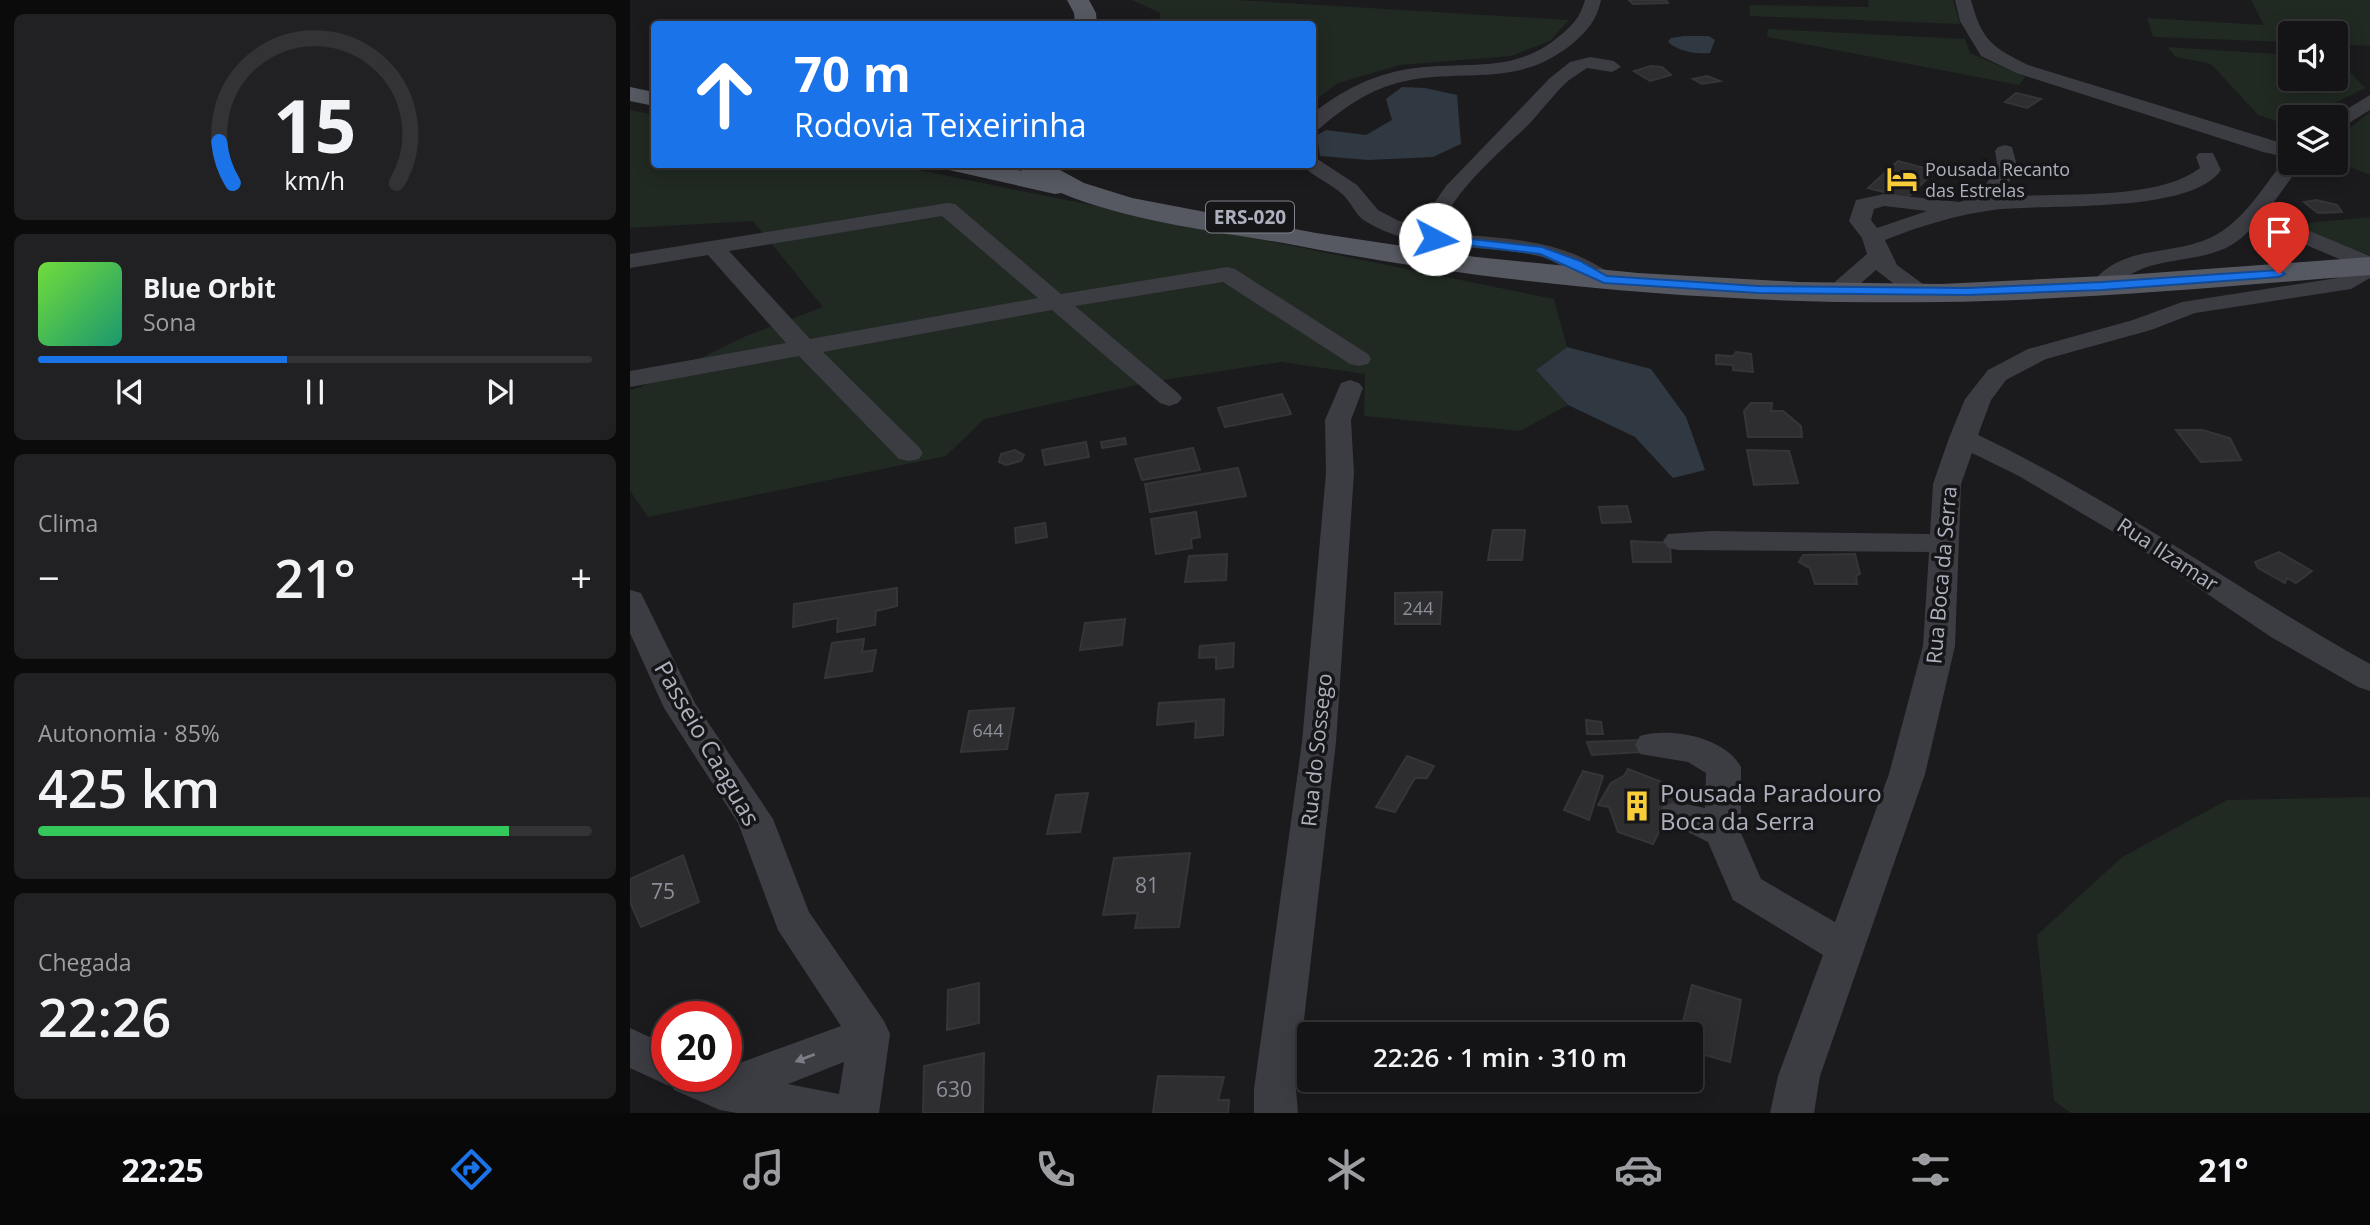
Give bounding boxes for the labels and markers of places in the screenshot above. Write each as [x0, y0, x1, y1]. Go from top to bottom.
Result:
place label: Pousada Recanto das Estrelas [1925, 157, 2070, 202]
hotel icon: Pousada Recanto das Estrelas [1885, 162, 1919, 196]
pin [2249, 202, 2309, 274]
place label: Pousada Paradouro Boca da Serra [1660, 776, 1882, 837]
building icon: Pousada Paradouro Boca da Serra [1620, 789, 1654, 823]

